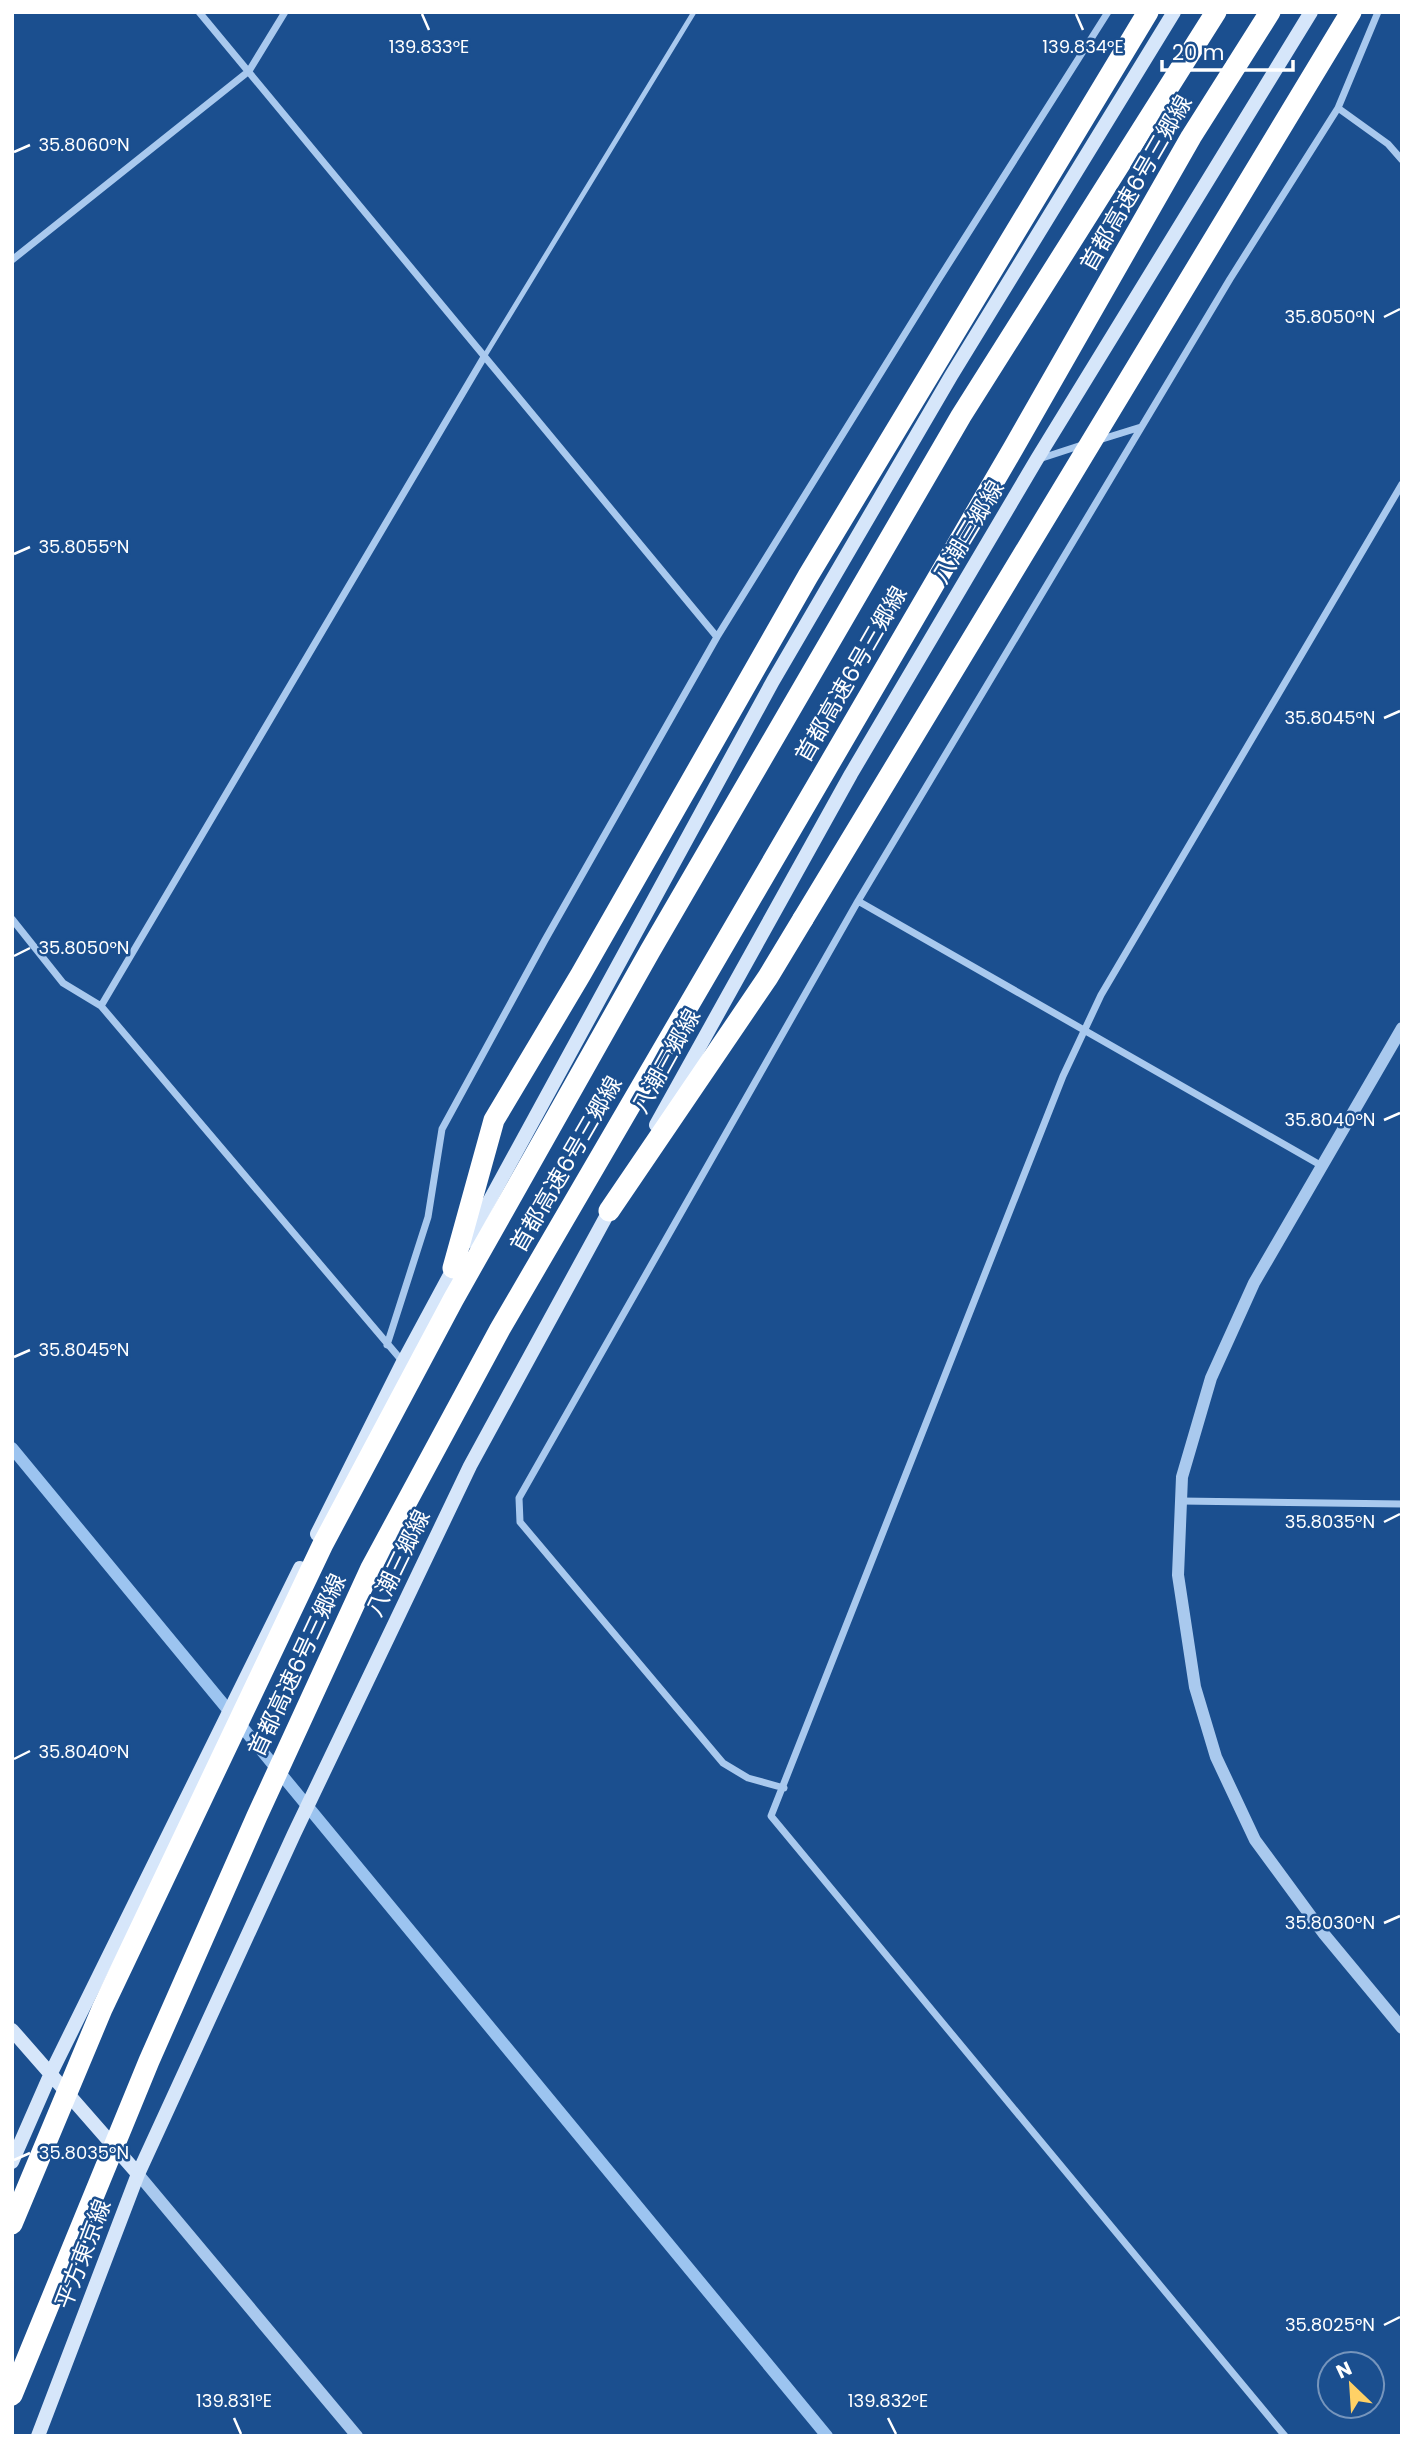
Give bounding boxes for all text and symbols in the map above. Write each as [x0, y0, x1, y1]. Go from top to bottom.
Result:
scale bar [1162, 28, 1293, 72]
text: 139.833°E [389, 34, 469, 59]
text: 139.834°E [1042, 34, 1124, 59]
text: 20 m [1172, 38, 1225, 67]
street label: 首都高速6号三郷線 [1072, 89, 1200, 277]
text: 35.8060°N [38, 132, 130, 157]
text: 35.8050°N [1285, 304, 1376, 329]
street label: 八潮三郷線 [925, 474, 1011, 590]
text: 35.8055°N [39, 534, 130, 559]
street label: 首都高速6号三郷線 [787, 580, 915, 768]
text: 35.8045°N [1284, 705, 1376, 730]
text: 35.8050°N [39, 935, 130, 960]
street label: 八潮三郷線 [624, 1003, 708, 1119]
street label: 首都高速6号三郷線 [502, 1070, 630, 1258]
text: 35.8040°N [1284, 1107, 1376, 1132]
text: 35.8045°N [38, 1337, 130, 1362]
street label: 八潮三郷線 [358, 1504, 438, 1622]
text: 35.8035°N [1285, 1509, 1375, 1534]
street label: 首都高速6号三郷線 [241, 1568, 353, 1762]
text: 35.8040°N [38, 1739, 130, 1764]
text: 35.8030°N [1285, 1910, 1375, 1935]
text: 35.8035°N [39, 2140, 129, 2165]
street label: 平方東京線 [47, 2195, 119, 2313]
text: 35.8025°N [1285, 2312, 1375, 2337]
north arrow [1316, 2350, 1386, 2420]
text: N [1332, 2355, 1356, 2385]
text: 139.831°E [196, 2388, 272, 2413]
text: 139.832°E [848, 2388, 928, 2413]

